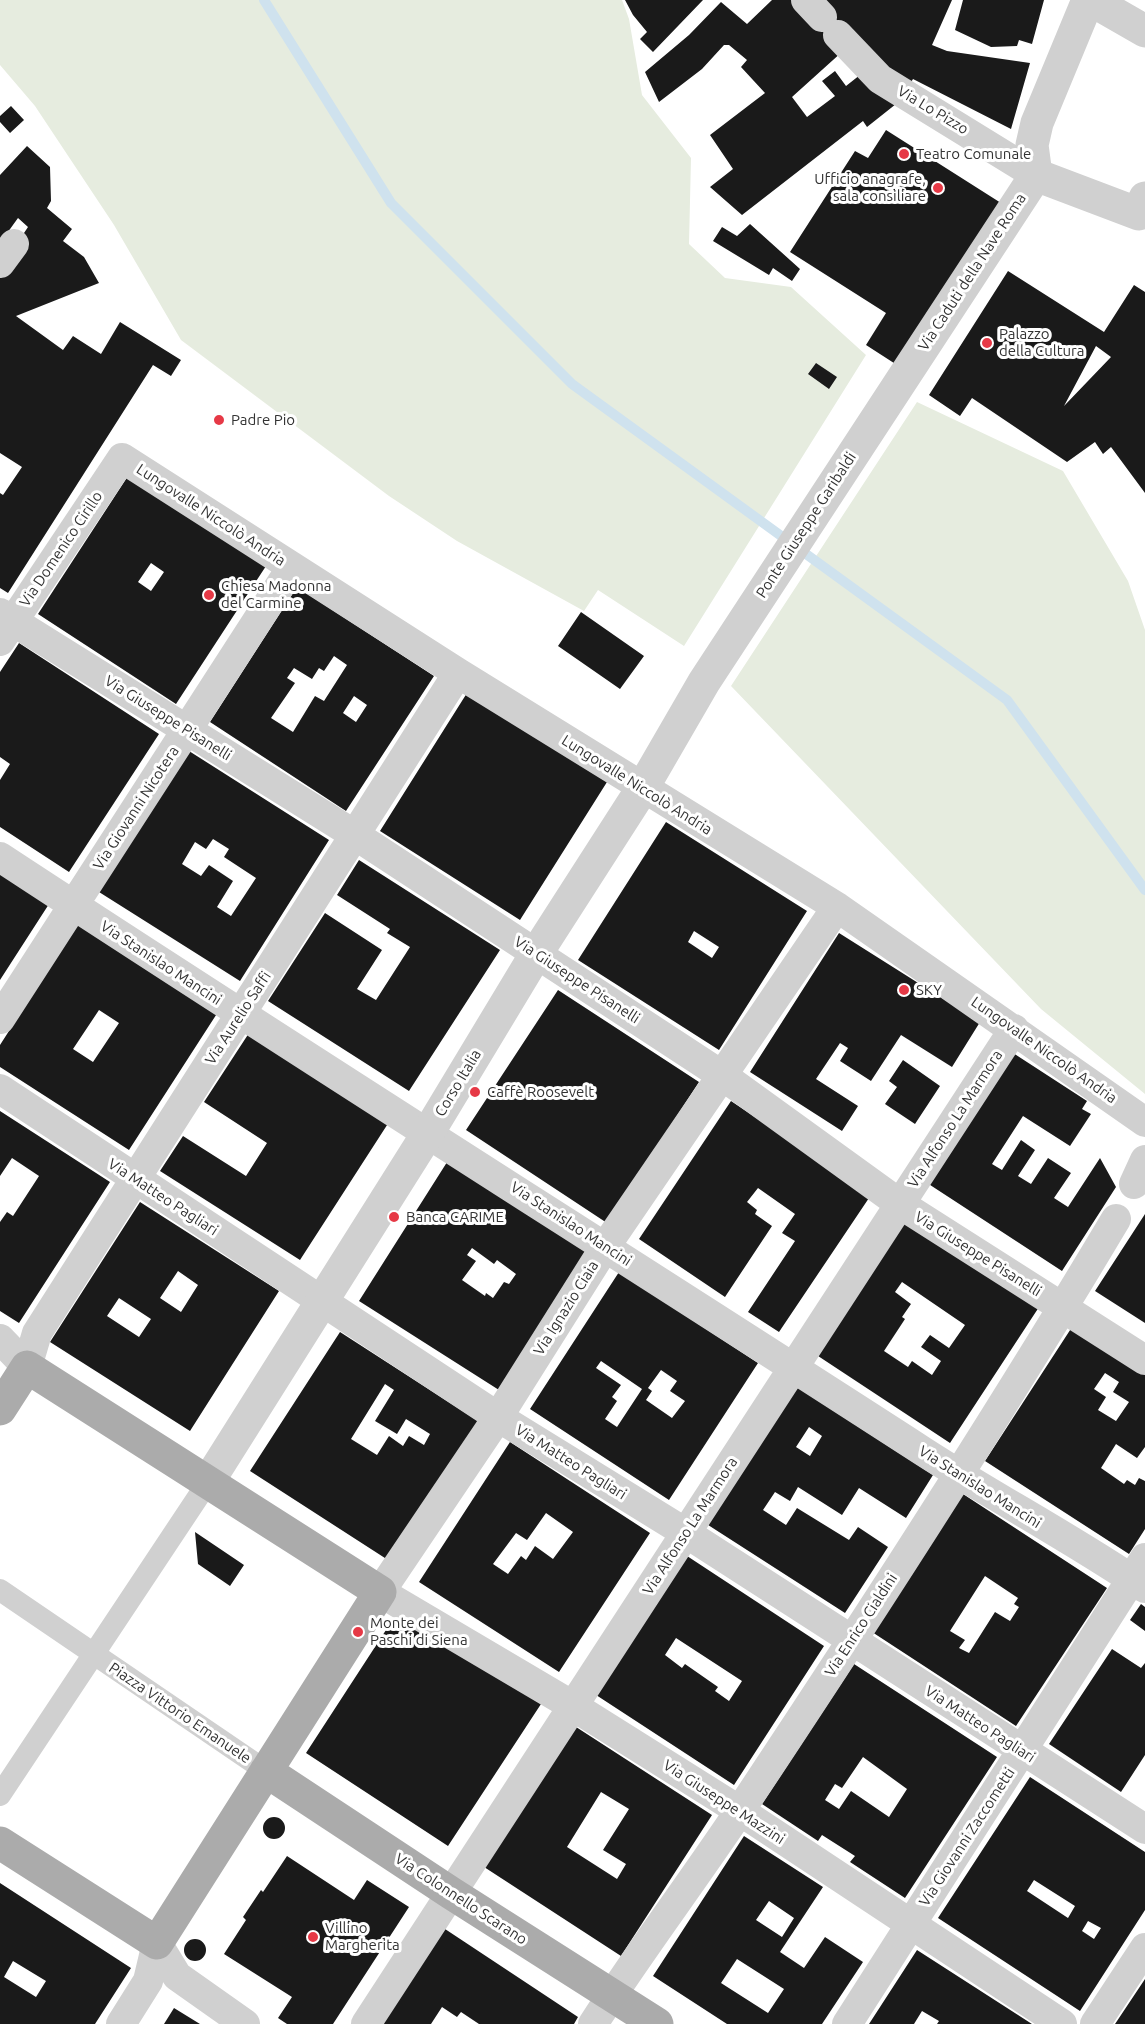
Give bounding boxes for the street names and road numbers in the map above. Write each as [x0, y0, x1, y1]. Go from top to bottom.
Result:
street label: Via Lo Pizzo [894, 82, 972, 138]
street label: Via Caduti della Nave Roma [914, 190, 1030, 354]
street label: Ponte Giuseppe Garibaldi [752, 449, 860, 601]
street label: Lungovalle Niccolò Andria [133, 460, 289, 570]
street label: Via Domenico Cirillo [16, 488, 106, 610]
street label: Via Giuseppe Pisanelli [101, 672, 235, 764]
street label: Lungovalle Niccolò Andria [558, 731, 716, 839]
street label: Via Giovanni Nicotera [89, 743, 183, 873]
street label: Via Stanislao Mancini [97, 917, 225, 1009]
street label: Via Giuseppe Pisanelli [511, 933, 643, 1027]
street label: Via Aurelio Saffi [201, 968, 275, 1068]
street label: Lungovalle Niccolò Andria [968, 993, 1120, 1107]
street label: Corso Italia [431, 1046, 485, 1120]
street label: Via Alfonso La Marmora [904, 1047, 1006, 1191]
street label: Via Matteo Pagliari [105, 1155, 221, 1239]
street label: Via Stanislao Mancini [507, 1178, 635, 1270]
street label: Via Giuseppe Pisanelli [911, 1208, 1045, 1300]
street label: Via Ignazio Ciaia [530, 1257, 602, 1359]
street label: Via Matteo Pagliari [512, 1421, 630, 1503]
street label: Via Stanislao Mancini [915, 1442, 1045, 1532]
street label: Via Alfonso La Marmora [639, 1454, 741, 1598]
street label: Via Enrico Cialdini [821, 1570, 901, 1680]
street label: Piazza Vittorio Emanuele [105, 1659, 255, 1767]
street label: Via Matteo Pagliari [922, 1682, 1038, 1766]
street label: Via Giuseppe Mazzini [660, 1756, 788, 1848]
street label: Via Giovanni Zaccometti [915, 1764, 1019, 1910]
street label: Via Colonnello Scarano [391, 1849, 531, 1949]

